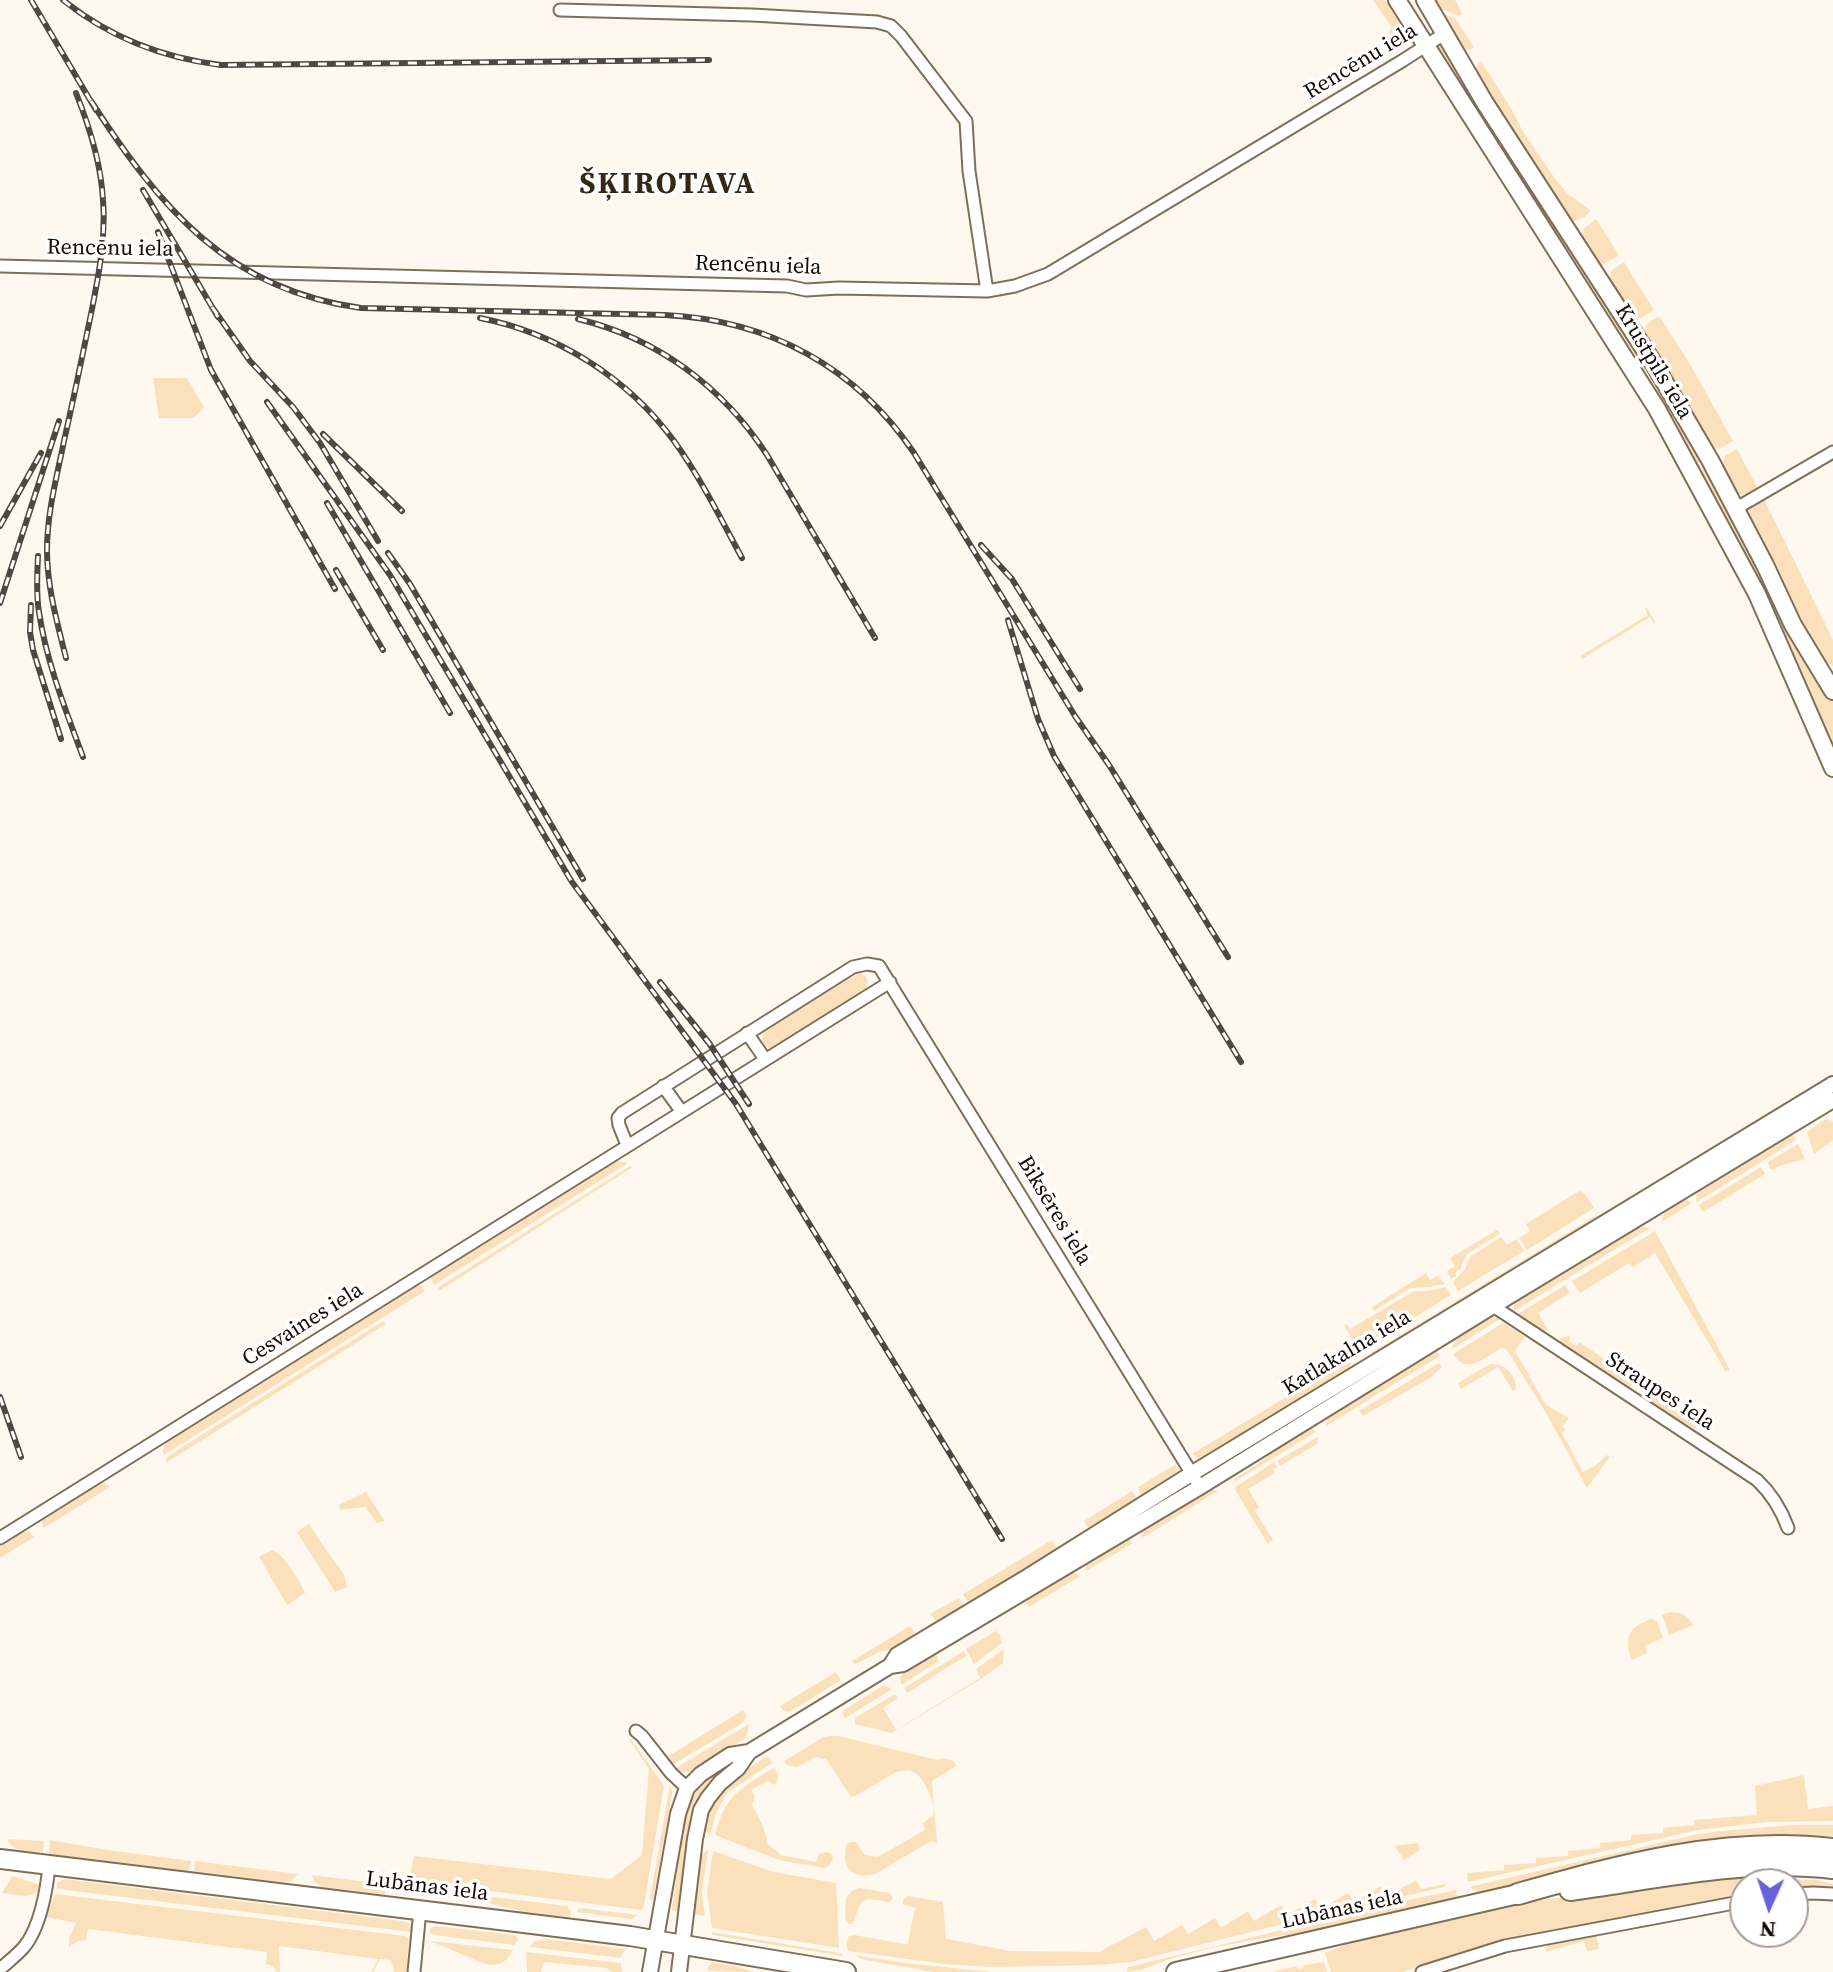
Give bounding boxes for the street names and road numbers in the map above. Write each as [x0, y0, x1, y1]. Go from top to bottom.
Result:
street label: Rencēnu iela [1300, 18, 1422, 106]
street label: Rencēnu iela [46, 235, 174, 263]
street label: Rencēnu iela [694, 251, 822, 281]
street label: Krustpils iela [1608, 300, 1698, 424]
street label: Biksēres iela [1011, 1151, 1097, 1271]
street label: Cesvaines iela [238, 1277, 368, 1373]
street label: Katlakalna iela [1278, 1304, 1416, 1402]
street label: Straupes iela [1600, 1347, 1720, 1437]
street label: Lubānas iela [364, 1866, 490, 1908]
street label: Lubānas iela [1279, 1884, 1405, 1936]

